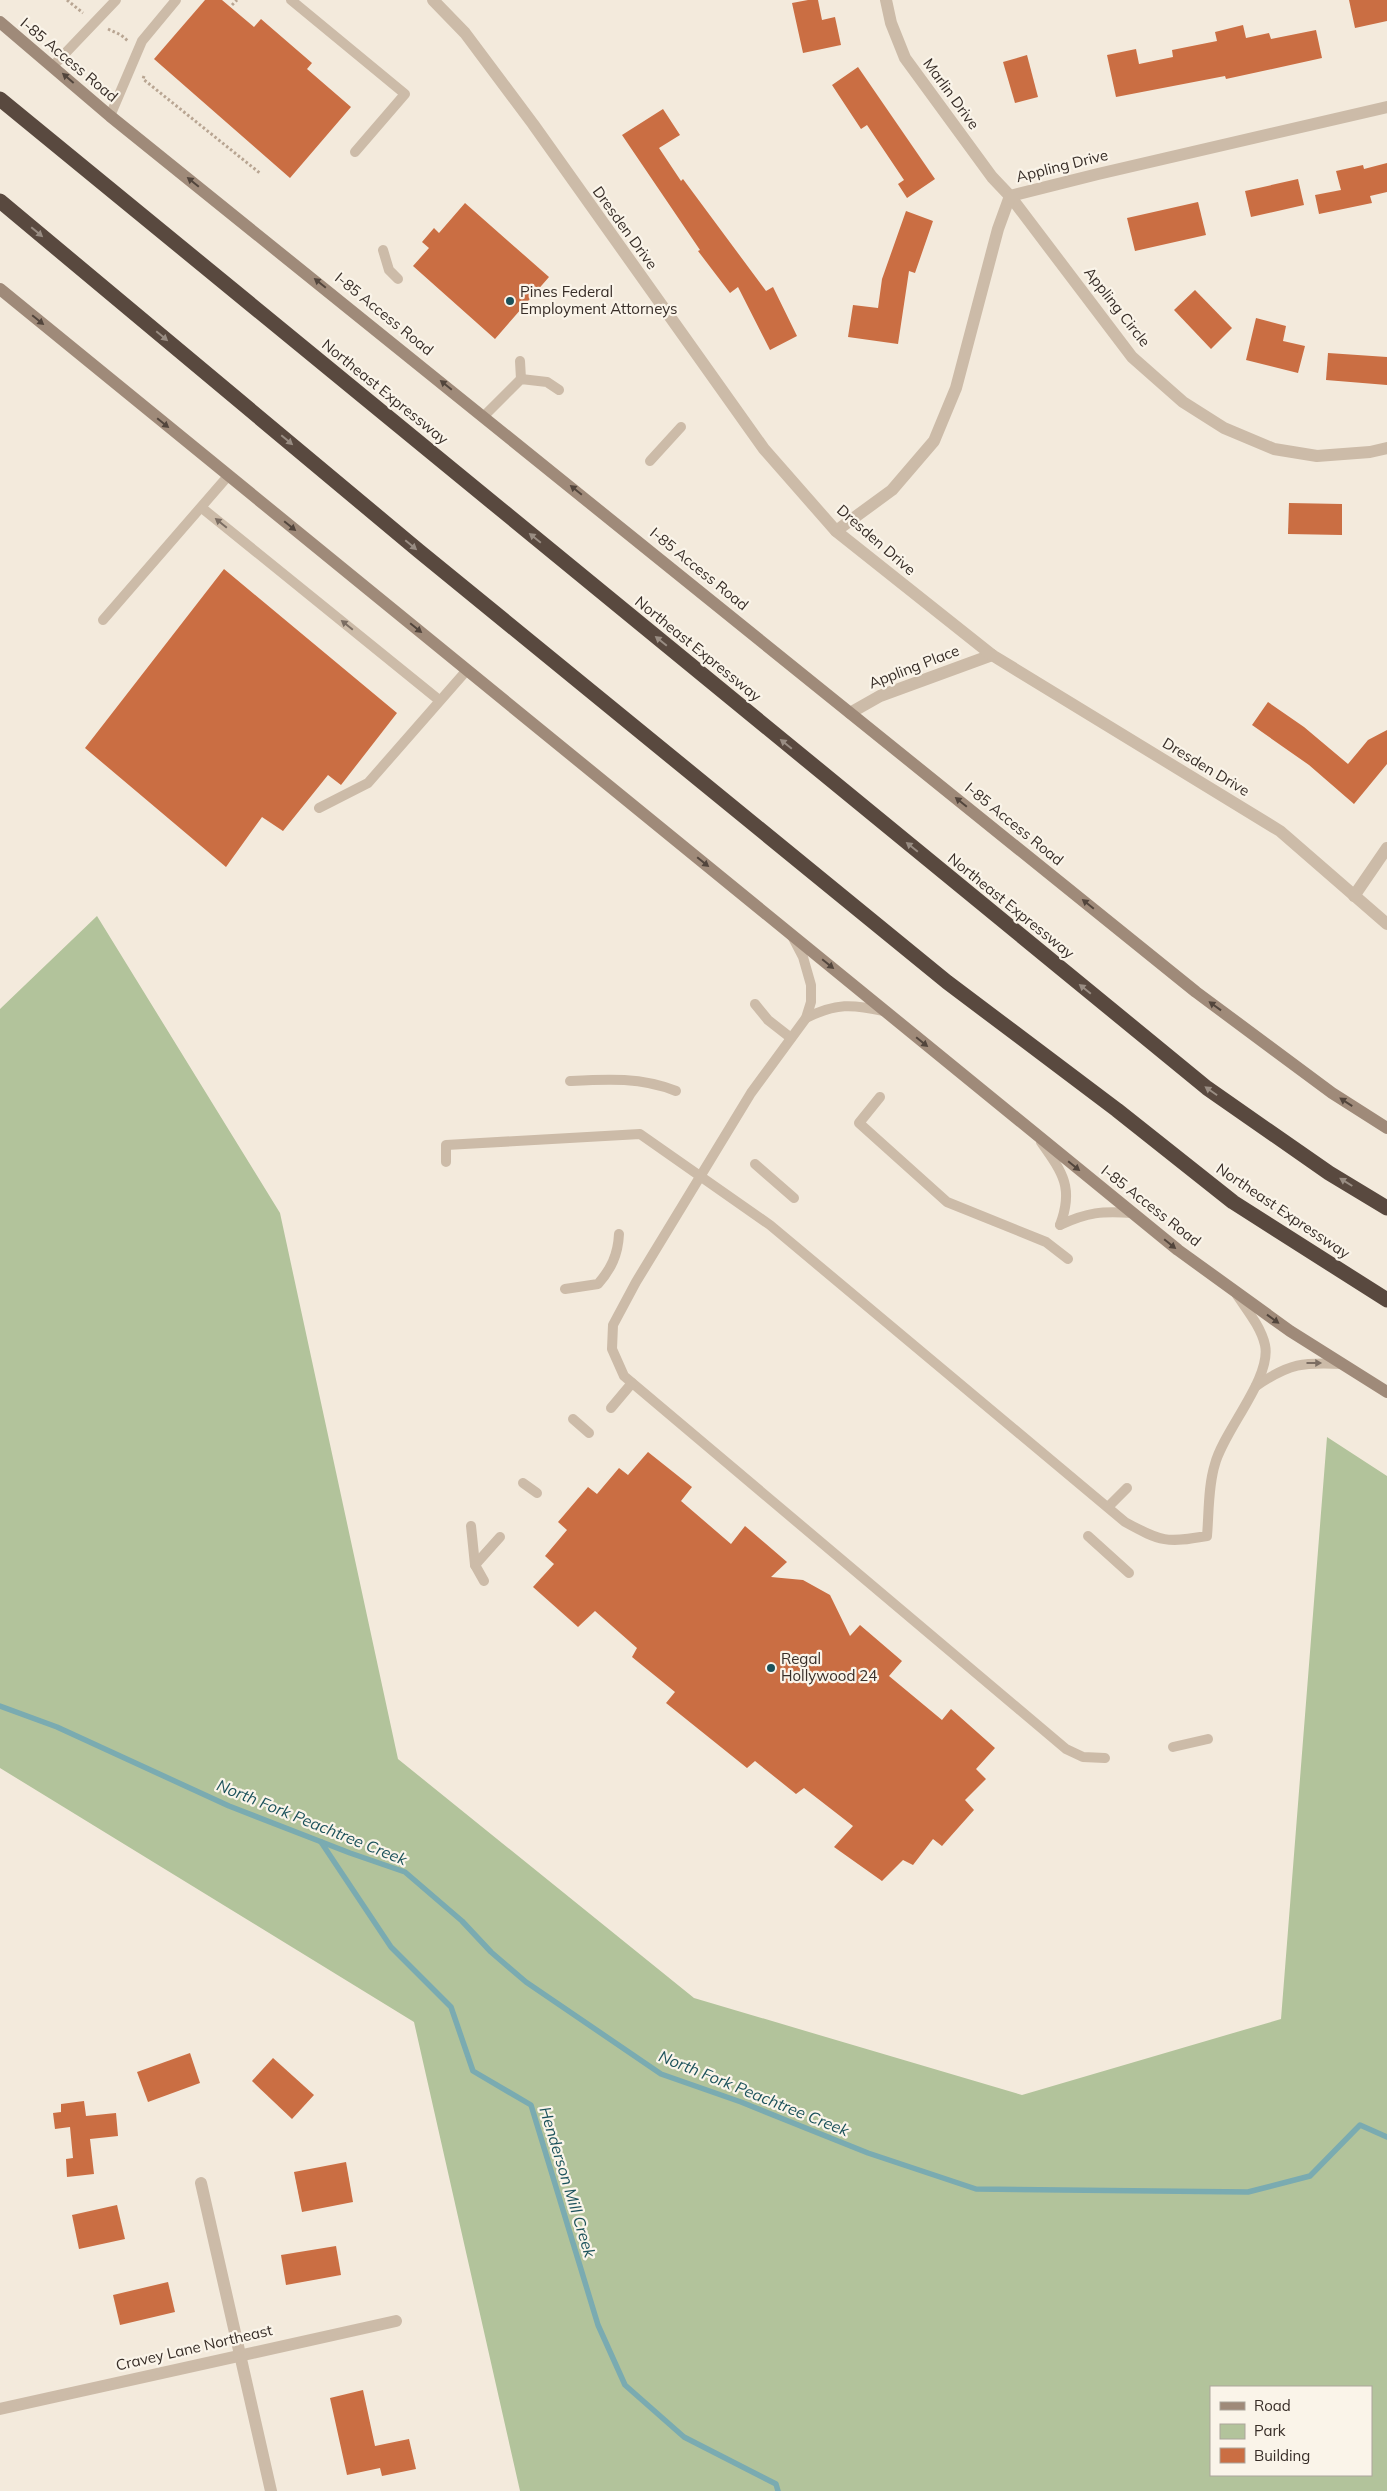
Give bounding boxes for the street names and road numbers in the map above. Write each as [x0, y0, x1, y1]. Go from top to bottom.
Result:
street label: I-85 Access Road [17, 13, 122, 106]
street label: Marlin Drive [919, 54, 984, 133]
street label: Appling Drive [1014, 145, 1110, 186]
street label: Dresden Drive [589, 182, 662, 273]
street label: Appling Circle [1080, 263, 1155, 350]
street label: I-85 Access Road [331, 268, 437, 359]
street label: Northeast Expressway [318, 335, 452, 448]
street label: Dresden Drive [833, 500, 920, 579]
street label: I-85 Access Road [646, 523, 752, 614]
street label: Northeast Expressway [631, 592, 765, 705]
street label: Appling Place [866, 641, 962, 693]
street label: Dresden Drive [1159, 733, 1253, 800]
street label: I-85 Access Road [961, 778, 1067, 869]
street label: Northeast Expressway [944, 849, 1078, 962]
street label: Northeast Expressway [1213, 1159, 1354, 1262]
street label: I-85 Access Road [1098, 1161, 1205, 1250]
street label: Cravey Lane Northeast [114, 2320, 274, 2375]

